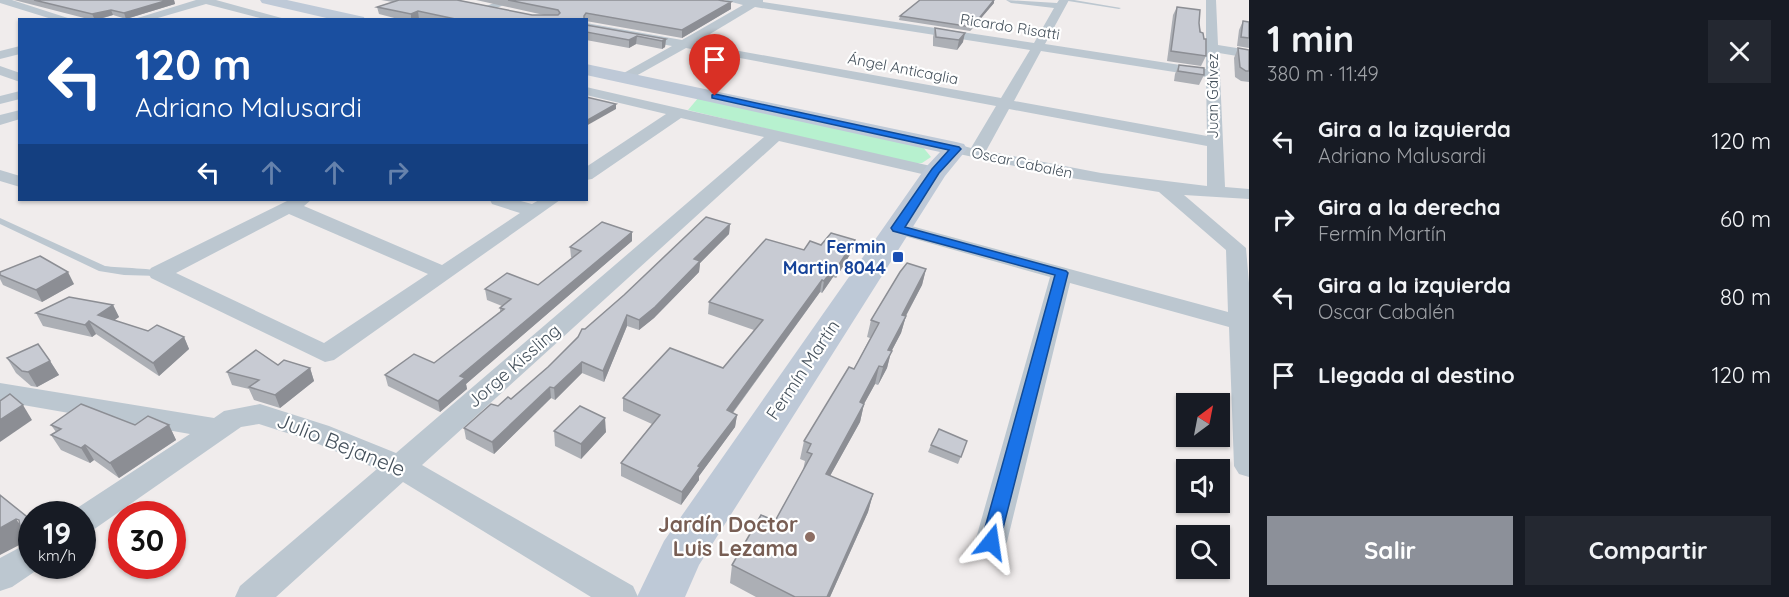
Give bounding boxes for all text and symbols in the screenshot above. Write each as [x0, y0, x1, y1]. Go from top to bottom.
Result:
street label: Ricardo Risatti [959, 9, 1061, 44]
text: 1 min [1267, 16, 1354, 61]
button: close [1708, 20, 1771, 83]
pin [689, 34, 740, 96]
text: 120 m [135, 38, 252, 91]
icon: left [36, 42, 114, 120]
icon: arrive [698, 43, 731, 76]
street label: Ángel Anticaglia [846, 48, 960, 89]
street label: Juan Gálvez [1203, 53, 1222, 139]
text: 380 m · 11:49 [1267, 61, 1379, 86]
text: Adriano Malusardi [135, 90, 362, 124]
text: Gira a la izquierda [1318, 115, 1511, 143]
icon: left [1267, 125, 1300, 158]
text: 120 m [1712, 127, 1771, 155]
street label: Oscar Cabalén [970, 143, 1074, 182]
text: Adriano Malusardi [1318, 143, 1486, 168]
icon: left [192, 156, 225, 189]
icon: ahead [255, 156, 288, 189]
icon: ahead [318, 156, 351, 189]
icon: right [381, 156, 414, 189]
text: Gira a la derecha [1318, 193, 1501, 221]
icon: right [1267, 203, 1300, 236]
text: 60 m [1720, 205, 1771, 233]
text: Fermín Martín [1318, 221, 1447, 246]
place label: Fermin Martin 8044 [783, 235, 886, 279]
marker: Fermin Martin 8044 [891, 250, 905, 264]
text: Gira a la izquierda [1318, 271, 1511, 299]
icon: left [1267, 281, 1300, 314]
text: 80 m [1720, 283, 1771, 311]
text: Oscar Cabalén [1318, 299, 1455, 324]
street label: Fermín Martín [761, 315, 844, 424]
street label: Jorge Kissling [462, 319, 565, 412]
icon: arrive [1267, 359, 1300, 392]
text: Llegada al destino [1318, 361, 1515, 389]
text: 120 m [1712, 361, 1771, 389]
north arrow [1176, 393, 1230, 447]
map controls [1176, 393, 1230, 579]
street label: Julio Bejanele [273, 407, 409, 482]
button: sound [1176, 459, 1230, 513]
speed limit sign: 30 [108, 501, 186, 579]
position arrow [959, 510, 1023, 574]
place label: Jardín Doctor Luis Lezama [658, 511, 798, 561]
text: 19 [43, 514, 71, 552]
button: Salir [1267, 516, 1513, 585]
button: Compartir [1525, 516, 1771, 585]
button: search [1176, 525, 1230, 579]
marker: Jardín Doctor Luis Lezama [803, 530, 817, 544]
text: km/h [38, 546, 76, 565]

